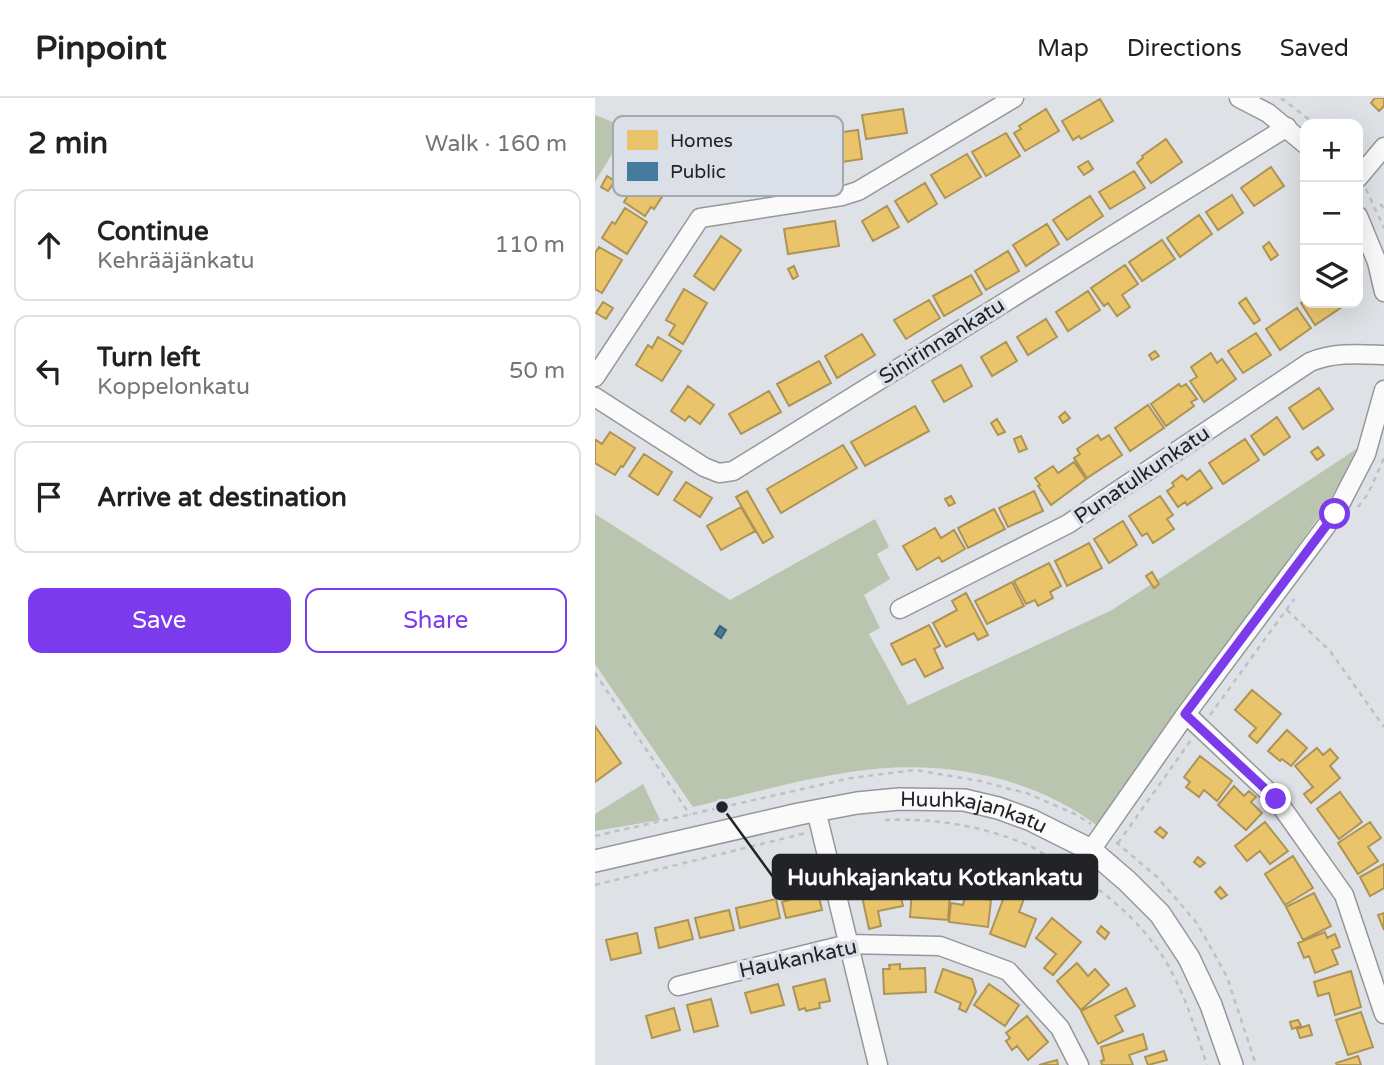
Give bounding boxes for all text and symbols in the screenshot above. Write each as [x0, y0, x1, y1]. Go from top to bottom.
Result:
text: Pinpoint [35, 29, 167, 68]
text: Map [1037, 34, 1089, 63]
text: Directions [1127, 34, 1242, 63]
text: Saved [1280, 34, 1349, 63]
legend [613, 116, 843, 196]
map controls [1300, 119, 1363, 308]
button: + [1300, 119, 1363, 182]
text: 2 min [28, 125, 108, 162]
text: Walk · 160 m [425, 130, 567, 158]
text: Homes [670, 130, 733, 152]
text: Public [670, 161, 726, 183]
button: − [1300, 182, 1363, 245]
text: Continue [97, 216, 209, 247]
icon: ahead [30, 226, 68, 264]
text: 110 m [495, 231, 565, 259]
button: layers [1300, 245, 1363, 308]
text: Kehrääjänkatu [97, 247, 255, 275]
street label: Sinirinnankatu [875, 293, 1009, 389]
text: Turn left [97, 342, 200, 373]
icon: left [30, 352, 68, 390]
text: 50 m [509, 357, 565, 385]
text: Koppelonkatu [97, 373, 250, 401]
street label: Punatulkunkatu [1070, 421, 1214, 529]
icon: arrive [30, 478, 68, 516]
text: Arrive at destination [97, 482, 347, 513]
route start [1319, 498, 1350, 529]
button: Save [28, 588, 291, 653]
button: Share [305, 588, 567, 653]
route end [1260, 783, 1291, 814]
street label: Huuhkajankatu [900, 787, 1052, 839]
callout: Huuhkajankatu Kotkankatu [773, 855, 1097, 899]
text: Huuhkajankatu Kotkankatu [787, 864, 1083, 892]
street label: Haukankatu [737, 934, 859, 984]

